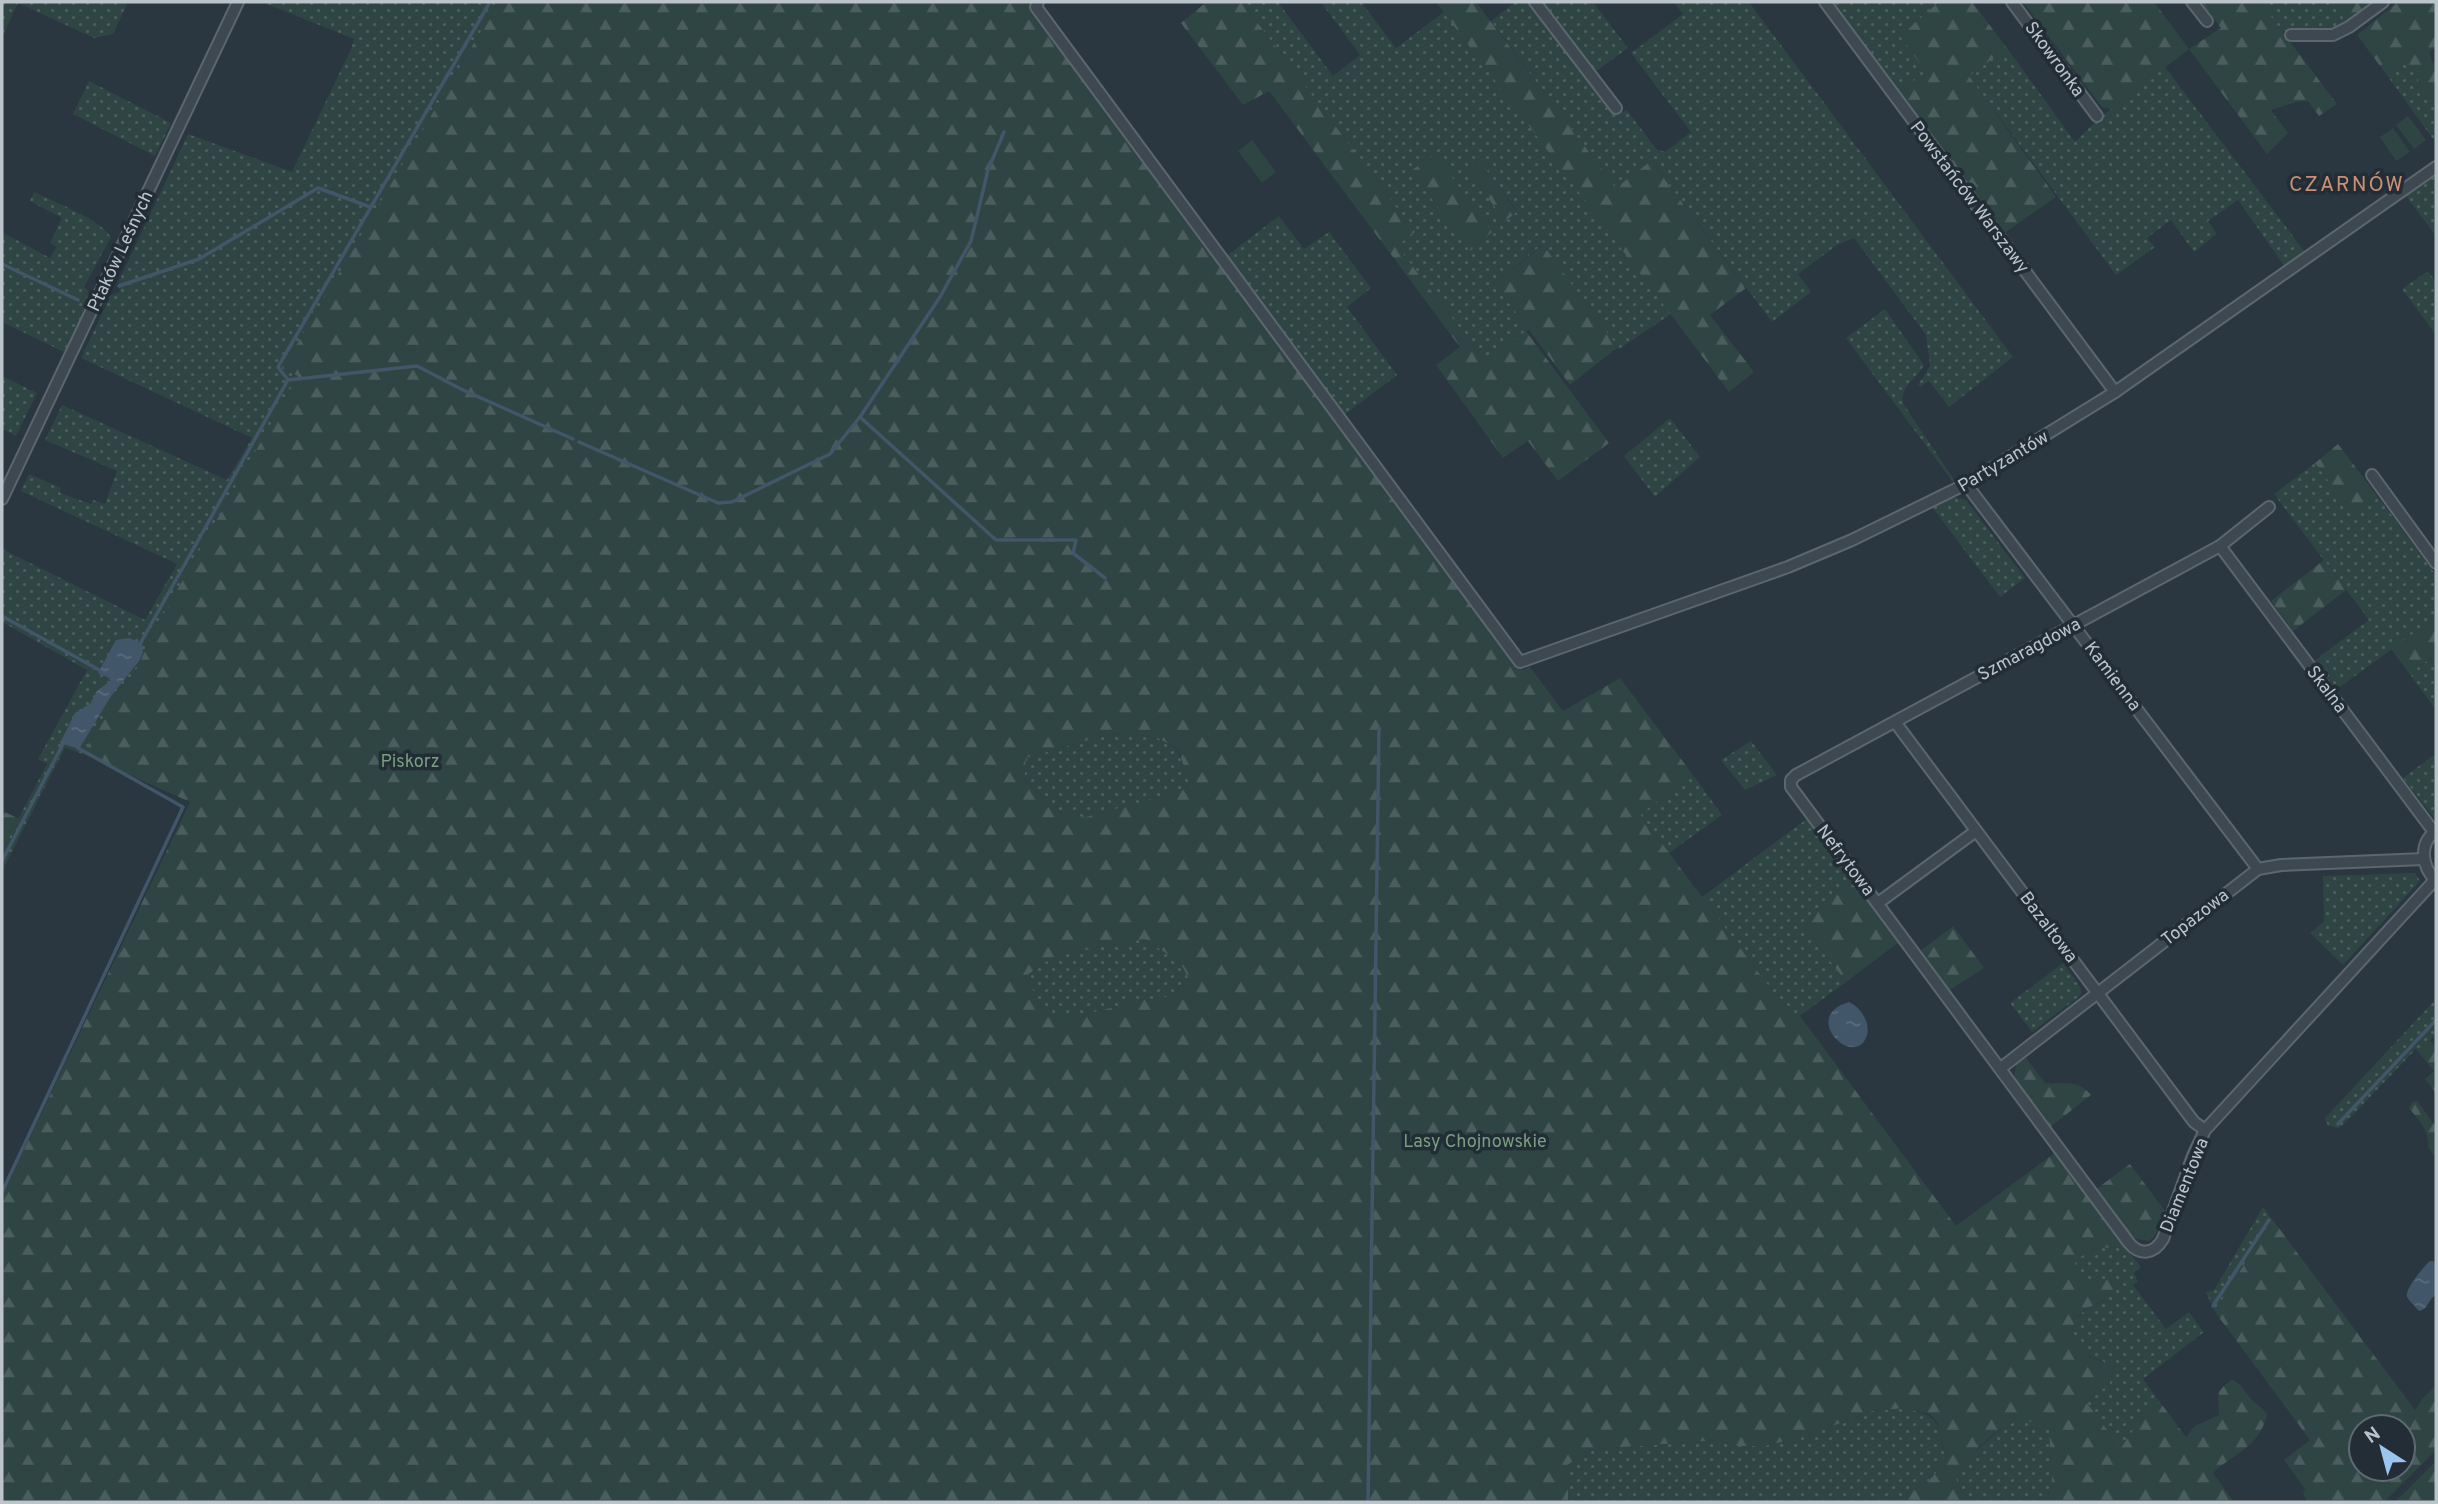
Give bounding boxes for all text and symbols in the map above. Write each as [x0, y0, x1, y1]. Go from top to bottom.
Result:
street label: Skowronka [2019, 18, 2089, 102]
street label: Powstańców Warszawy [1904, 117, 2034, 279]
district label: CZARNÓW [2289, 171, 2405, 199]
street label: Ptaków Leśnych [83, 188, 159, 316]
street label: Partyzantów [1954, 426, 2054, 498]
street label: Szmaragdowa [1974, 614, 2085, 687]
street label: Kamienna [2078, 638, 2145, 716]
street label: Skalna [2300, 662, 2351, 718]
park label: Piskorz [380, 751, 440, 774]
street label: Nefrytowa [1810, 821, 1879, 901]
street label: Topazowa [2157, 885, 2234, 952]
street label: Bazaltowa [2014, 888, 2082, 968]
park label: Lasy Chojnowskie [1403, 1131, 1547, 1154]
street label: Diamentowa [2156, 1135, 2215, 1236]
north arrow [2347, 1413, 2417, 1483]
text: N [2361, 1422, 2386, 1450]

